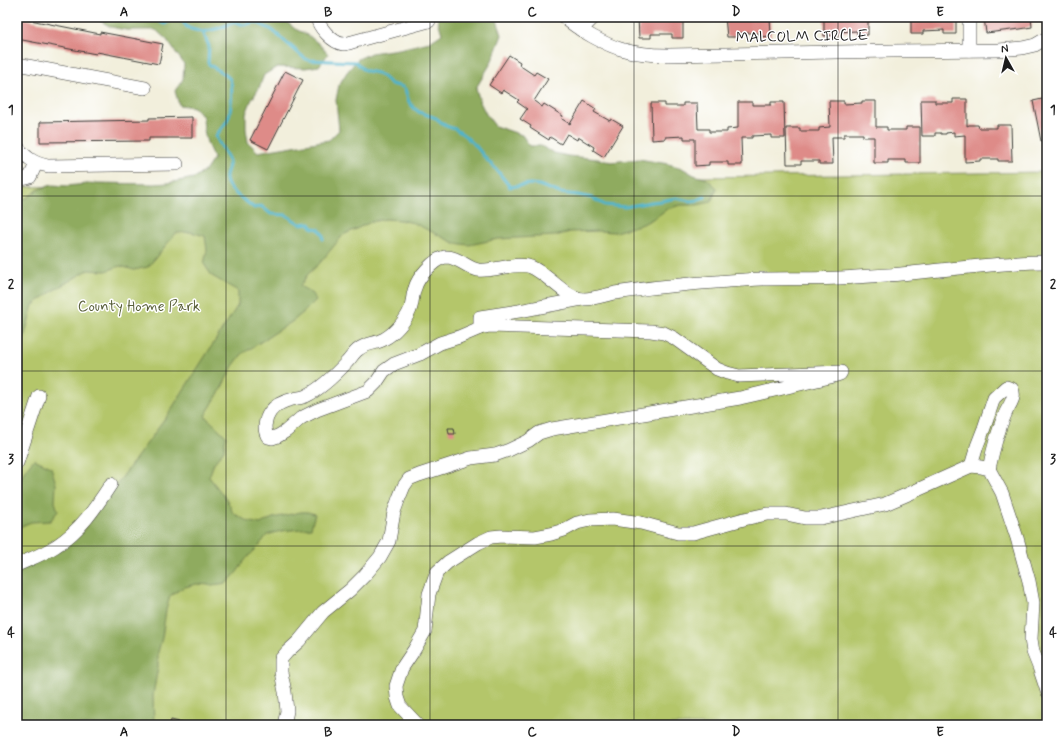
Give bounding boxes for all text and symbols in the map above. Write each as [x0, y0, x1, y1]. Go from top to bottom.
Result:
text: A [120, 4, 128, 21]
text: B [324, 4, 333, 21]
text: C [527, 4, 537, 21]
text: D [732, 4, 741, 21]
text: E [936, 4, 944, 21]
street label: MALCOLM CIRCLE [736, 26, 869, 48]
north arrow [986, 38, 1026, 78]
text: N [1000, 42, 1009, 57]
text: 1 [8, 102, 14, 119]
text: 1 [1050, 102, 1056, 119]
text: 2 [8, 276, 15, 293]
text: 2 [1050, 276, 1057, 293]
park label: County Home Park [78, 297, 200, 317]
text: 3 [8, 451, 14, 468]
text: 3 [1050, 451, 1056, 468]
text: 4 [7, 625, 15, 642]
text: 4 [1049, 625, 1057, 642]
text: A [120, 724, 128, 741]
text: B [324, 724, 333, 741]
text: C [527, 724, 537, 741]
text: D [732, 724, 741, 741]
text: E [936, 724, 944, 741]

